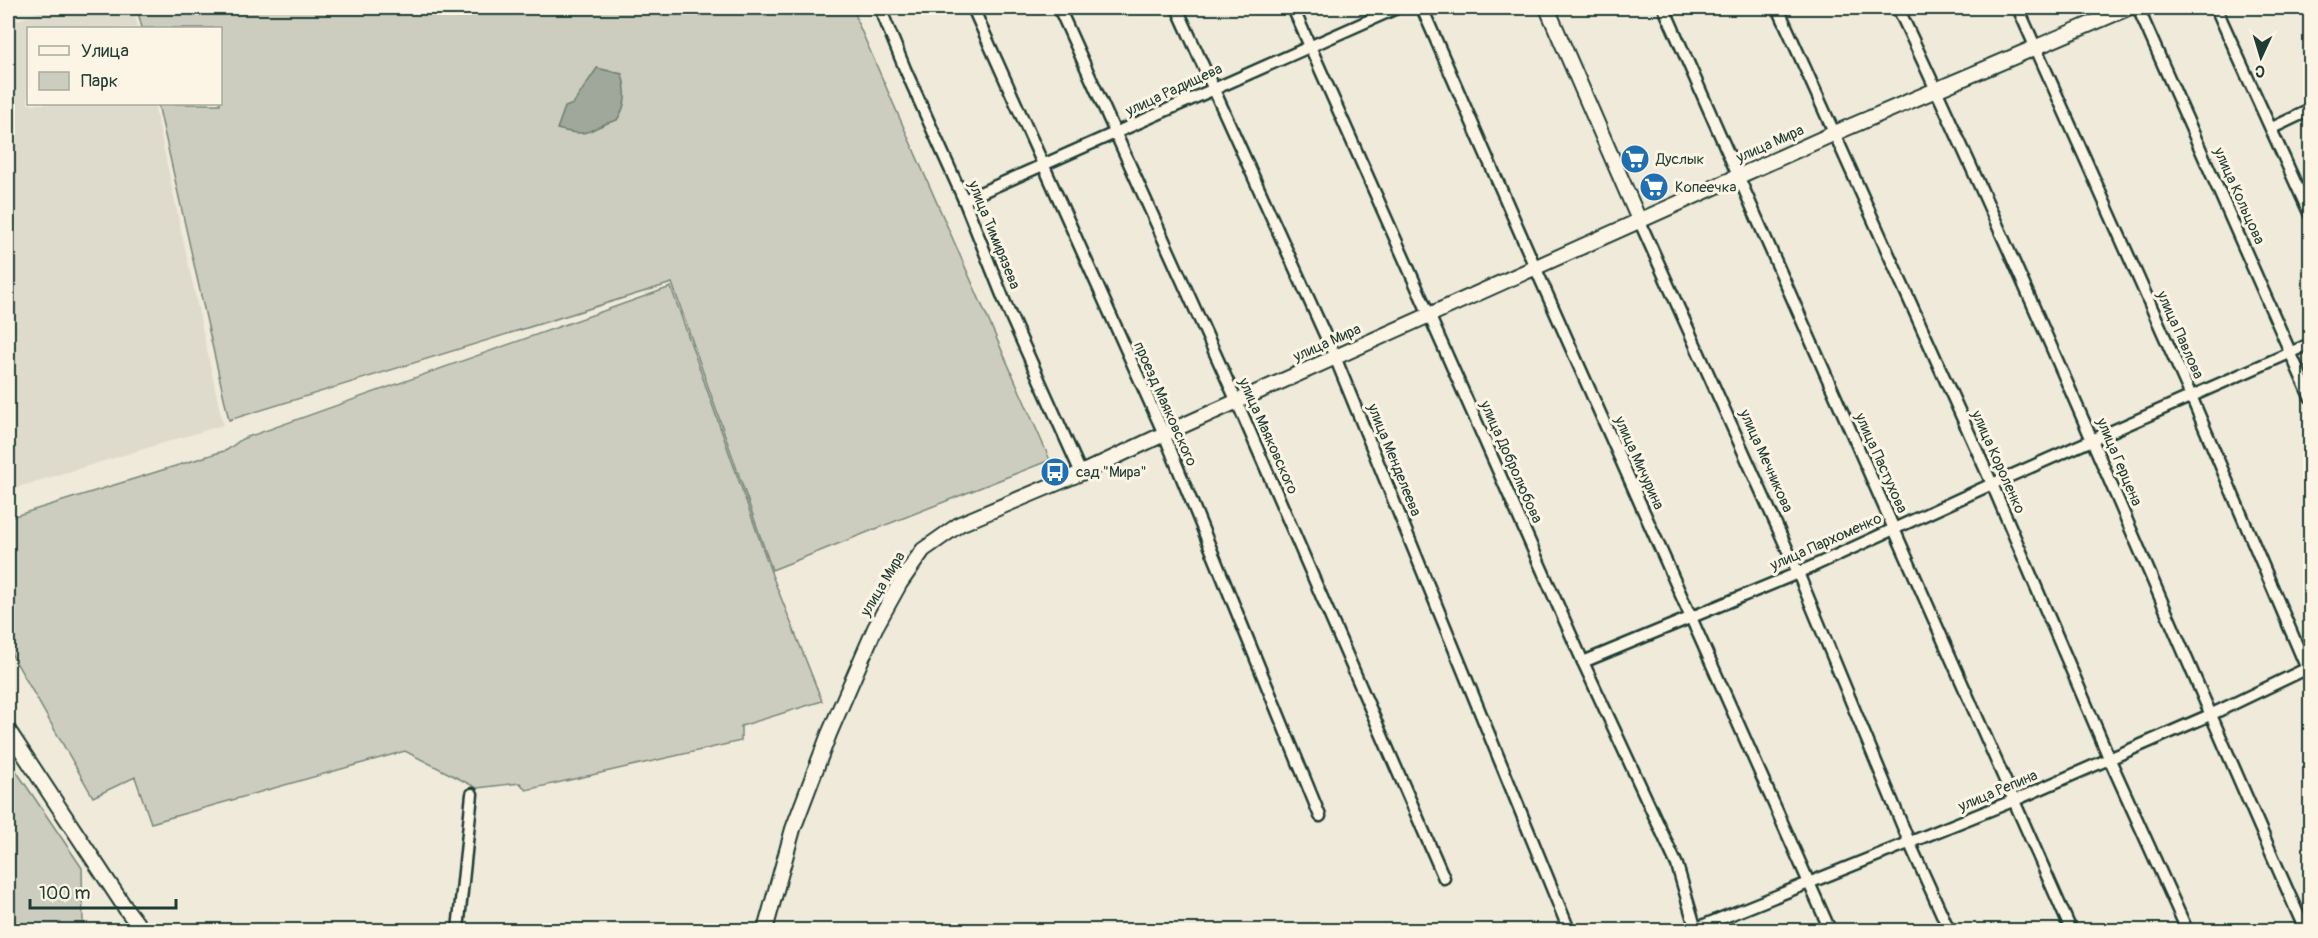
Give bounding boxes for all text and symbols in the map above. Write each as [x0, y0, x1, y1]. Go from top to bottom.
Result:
legend [27, 27, 222, 105]
north arrow [2231, 27, 2291, 87]
text: Улица [81, 40, 129, 63]
street label: улица Радищева [1122, 59, 1225, 121]
text: С [2254, 61, 2266, 81]
text: Парк [81, 70, 118, 93]
street label: улица Мира [1732, 121, 1807, 168]
supermarket icon: Дуслык [1619, 143, 1651, 175]
street label: улица Кольцова [2209, 144, 2269, 247]
place label: Дуслык [1655, 150, 1705, 169]
supermarket icon: Копеечка [1638, 171, 1670, 203]
street label: улица Тимирязева [963, 177, 1024, 292]
place label: Копеечка [1675, 178, 1736, 197]
street label: улица Павлова [2152, 287, 2208, 382]
street label: улица Мира [1289, 320, 1364, 367]
street label: проезд Маяковского [1129, 339, 1201, 469]
street label: улица Маяковского [1233, 374, 1302, 497]
street label: улица Добролюбова [1475, 397, 1547, 526]
street label: улица Менделеева [1362, 400, 1425, 519]
street label: улица Мечникова [1734, 406, 1797, 515]
street label: улица Короленко [1966, 407, 2029, 517]
street label: улица Пастухова [1850, 409, 1912, 516]
street label: улица Мичурина [1610, 412, 1668, 513]
street label: улица Герцена [2092, 414, 2146, 509]
bus stop icon: сад "Мира" [1039, 456, 1071, 488]
place label: сад "Мира" [1076, 463, 1147, 482]
street label: улица Пархоменко [1767, 509, 1885, 575]
street label: улица Мира [856, 548, 910, 621]
street label: улица Репина [1955, 766, 2040, 817]
scale bar [30, 872, 176, 910]
text: 100 m [39, 882, 91, 905]

